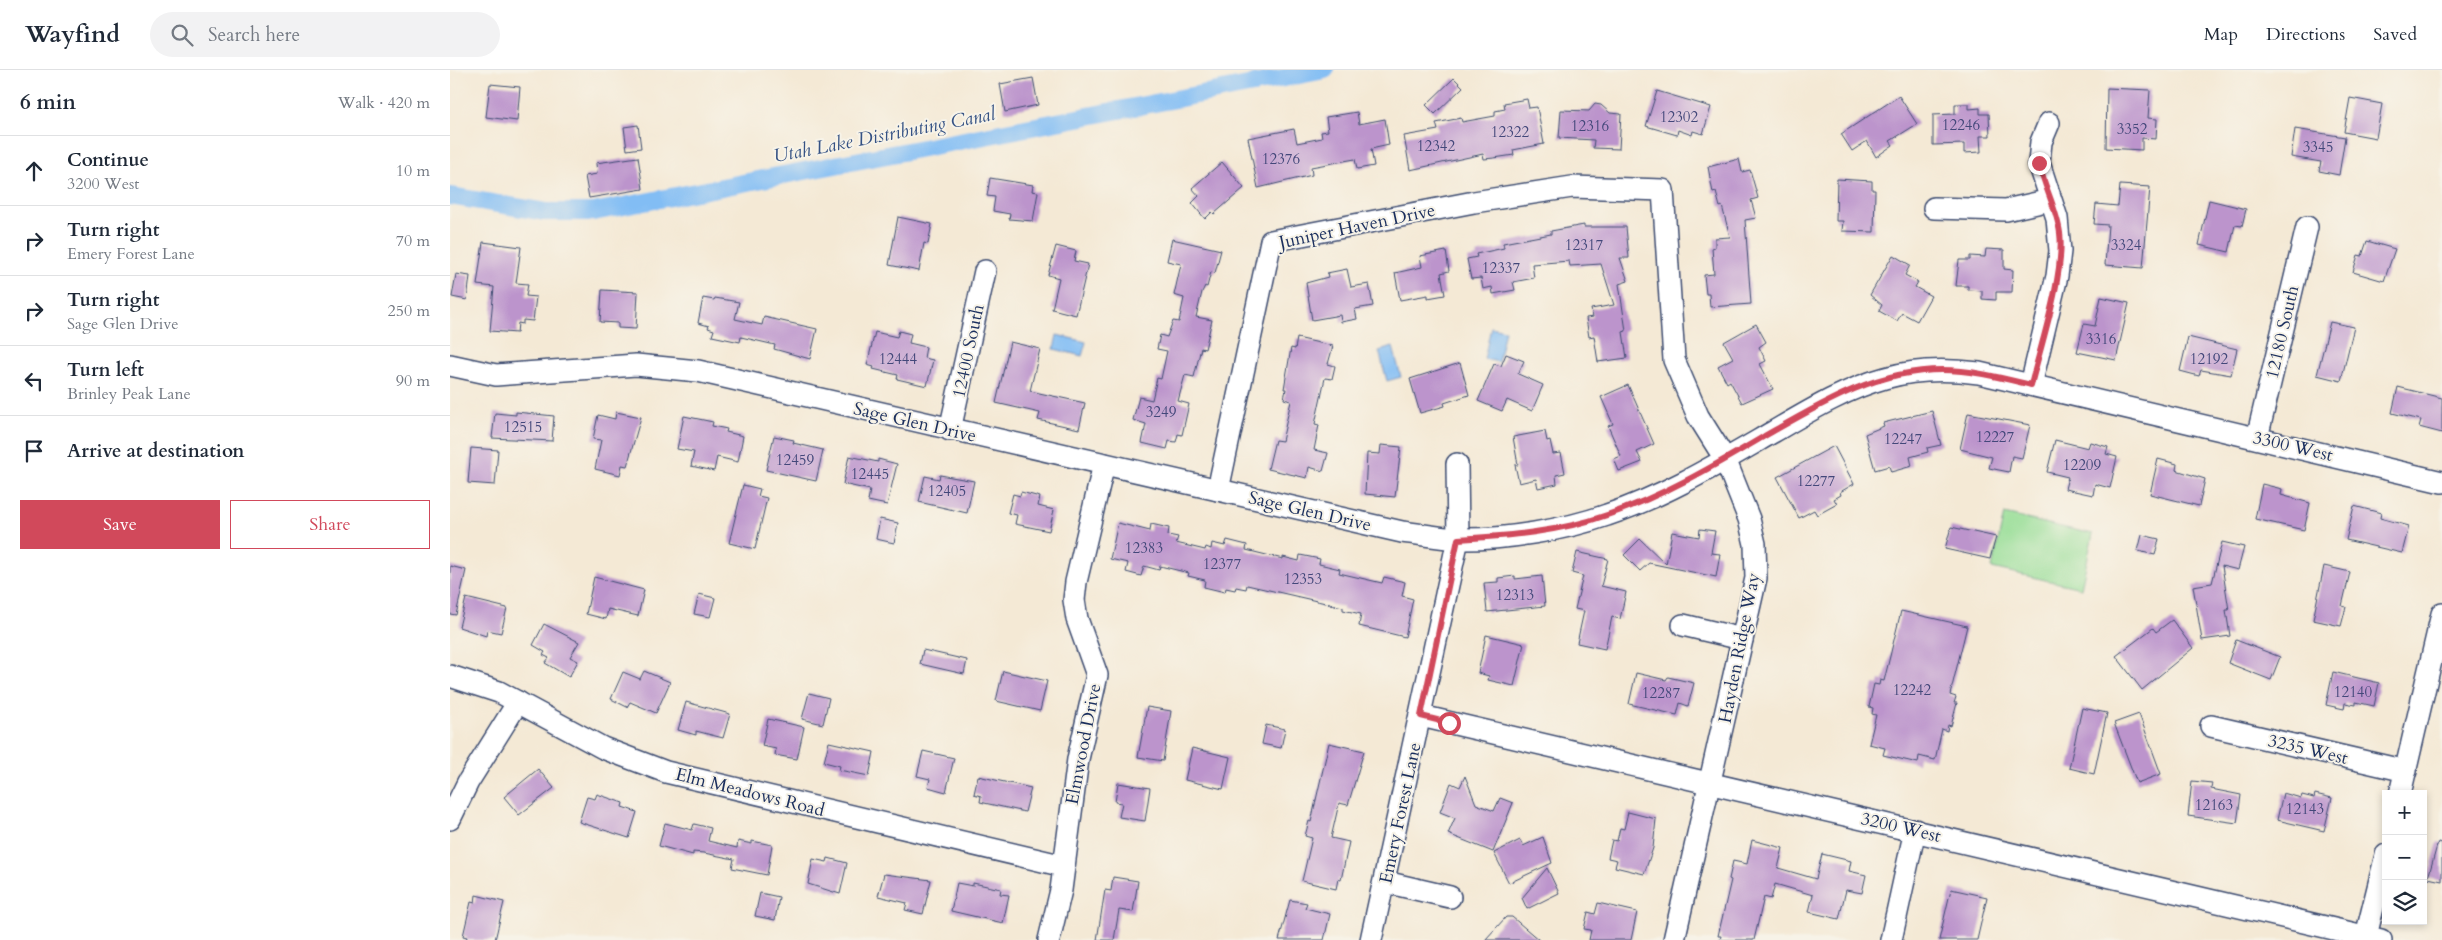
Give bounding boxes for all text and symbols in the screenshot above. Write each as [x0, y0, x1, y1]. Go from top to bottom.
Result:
search box [150, 12, 500, 57]
text: Wayfind [25, 18, 120, 51]
icon: search [168, 21, 196, 49]
text: Search here [208, 22, 300, 48]
text: Map [2204, 22, 2238, 47]
text: Directions [2266, 22, 2345, 47]
text: Saved [2373, 22, 2417, 47]
text: 6 min [20, 88, 76, 117]
text: Walk · 420 m [338, 92, 430, 114]
water label: Utah Lake Distributing Canal [771, 100, 998, 169]
house number: 12302 [1660, 107, 1699, 127]
house number: 12246 [1942, 115, 1981, 135]
house number: 12316 [1571, 116, 1610, 136]
house number: 3352 [2117, 119, 2148, 139]
house number: 12322 [1491, 122, 1530, 142]
house number: 12342 [1417, 136, 1456, 156]
house number: 3345 [2303, 137, 2333, 157]
text: Continue [67, 147, 149, 173]
house number: 12376 [1262, 149, 1301, 169]
route end [2028, 152, 2051, 175]
icon: ahead [20, 157, 48, 185]
text: 10 m [396, 160, 430, 182]
text: 3200 West [67, 173, 139, 195]
street label: Juniper Haven Drive [1274, 198, 1438, 256]
text: Turn right [67, 217, 159, 243]
icon: right [20, 227, 48, 255]
text: 70 m [396, 230, 430, 252]
house number: 12317 [1565, 235, 1604, 255]
house number: 3324 [2111, 235, 2142, 255]
text: Emery Forest Lane [67, 243, 195, 265]
house number: 12337 [1482, 258, 1521, 278]
street label: 12180 South [2260, 283, 2305, 381]
text: Turn right [67, 287, 159, 313]
icon: right [20, 297, 48, 325]
text: 250 m [388, 300, 430, 322]
street label: 12400 South [946, 302, 991, 400]
text: Sage Glen Drive [67, 313, 179, 335]
house number: 3316 [2086, 329, 2117, 349]
house number: 12444 [879, 349, 918, 369]
house number: 12192 [2190, 349, 2229, 369]
text: Turn left [67, 357, 144, 383]
icon: left [20, 367, 48, 395]
text: 90 m [396, 370, 430, 392]
text: Brinley Peak Lane [67, 383, 191, 405]
street label: Sage Glen Drive [851, 396, 979, 449]
house number: 3249 [1146, 402, 1177, 422]
house number: 12515 [504, 417, 542, 437]
street label: 3300 West [2250, 425, 2336, 468]
house number: 12227 [1976, 427, 2015, 447]
house number: 12247 [1884, 429, 1923, 449]
icon: arrive [20, 437, 48, 465]
text: Arrive at destination [67, 438, 244, 464]
house number: 12459 [776, 450, 815, 470]
house number: 12209 [2063, 455, 2102, 475]
house number: 12445 [851, 464, 889, 484]
house number: 12277 [1797, 471, 1836, 491]
house number: 12405 [928, 481, 966, 501]
street label: Sage Glen Drive [1246, 485, 1374, 538]
button: Save [20, 500, 220, 549]
button: Share [230, 500, 430, 549]
house number: 12383 [1125, 538, 1163, 558]
house number: 12377 [1203, 554, 1242, 574]
house number: 12353 [1284, 569, 1322, 589]
street label: Hayden Ridge Way [1713, 570, 1766, 725]
house number: 12313 [1496, 585, 1534, 605]
house number: 12242 [1893, 680, 1932, 700]
street label: Elmwood Drive [1060, 681, 1107, 807]
house number: 12140 [2334, 682, 2373, 702]
house number: 12287 [1642, 683, 1681, 703]
route start [1438, 712, 1461, 735]
street label: 3235 West [2265, 728, 2351, 771]
street label: Emery Forest Lane [1373, 740, 1428, 886]
street label: Elm Meadows Road [673, 762, 827, 823]
map controls [2382, 790, 2427, 925]
button: + [2382, 790, 2427, 835]
house number: 12163 [2195, 795, 2233, 815]
house number: 12143 [2286, 799, 2324, 819]
street label: 3200 West [1858, 806, 1944, 849]
button: − [2382, 835, 2427, 880]
button: layers [2382, 880, 2427, 925]

